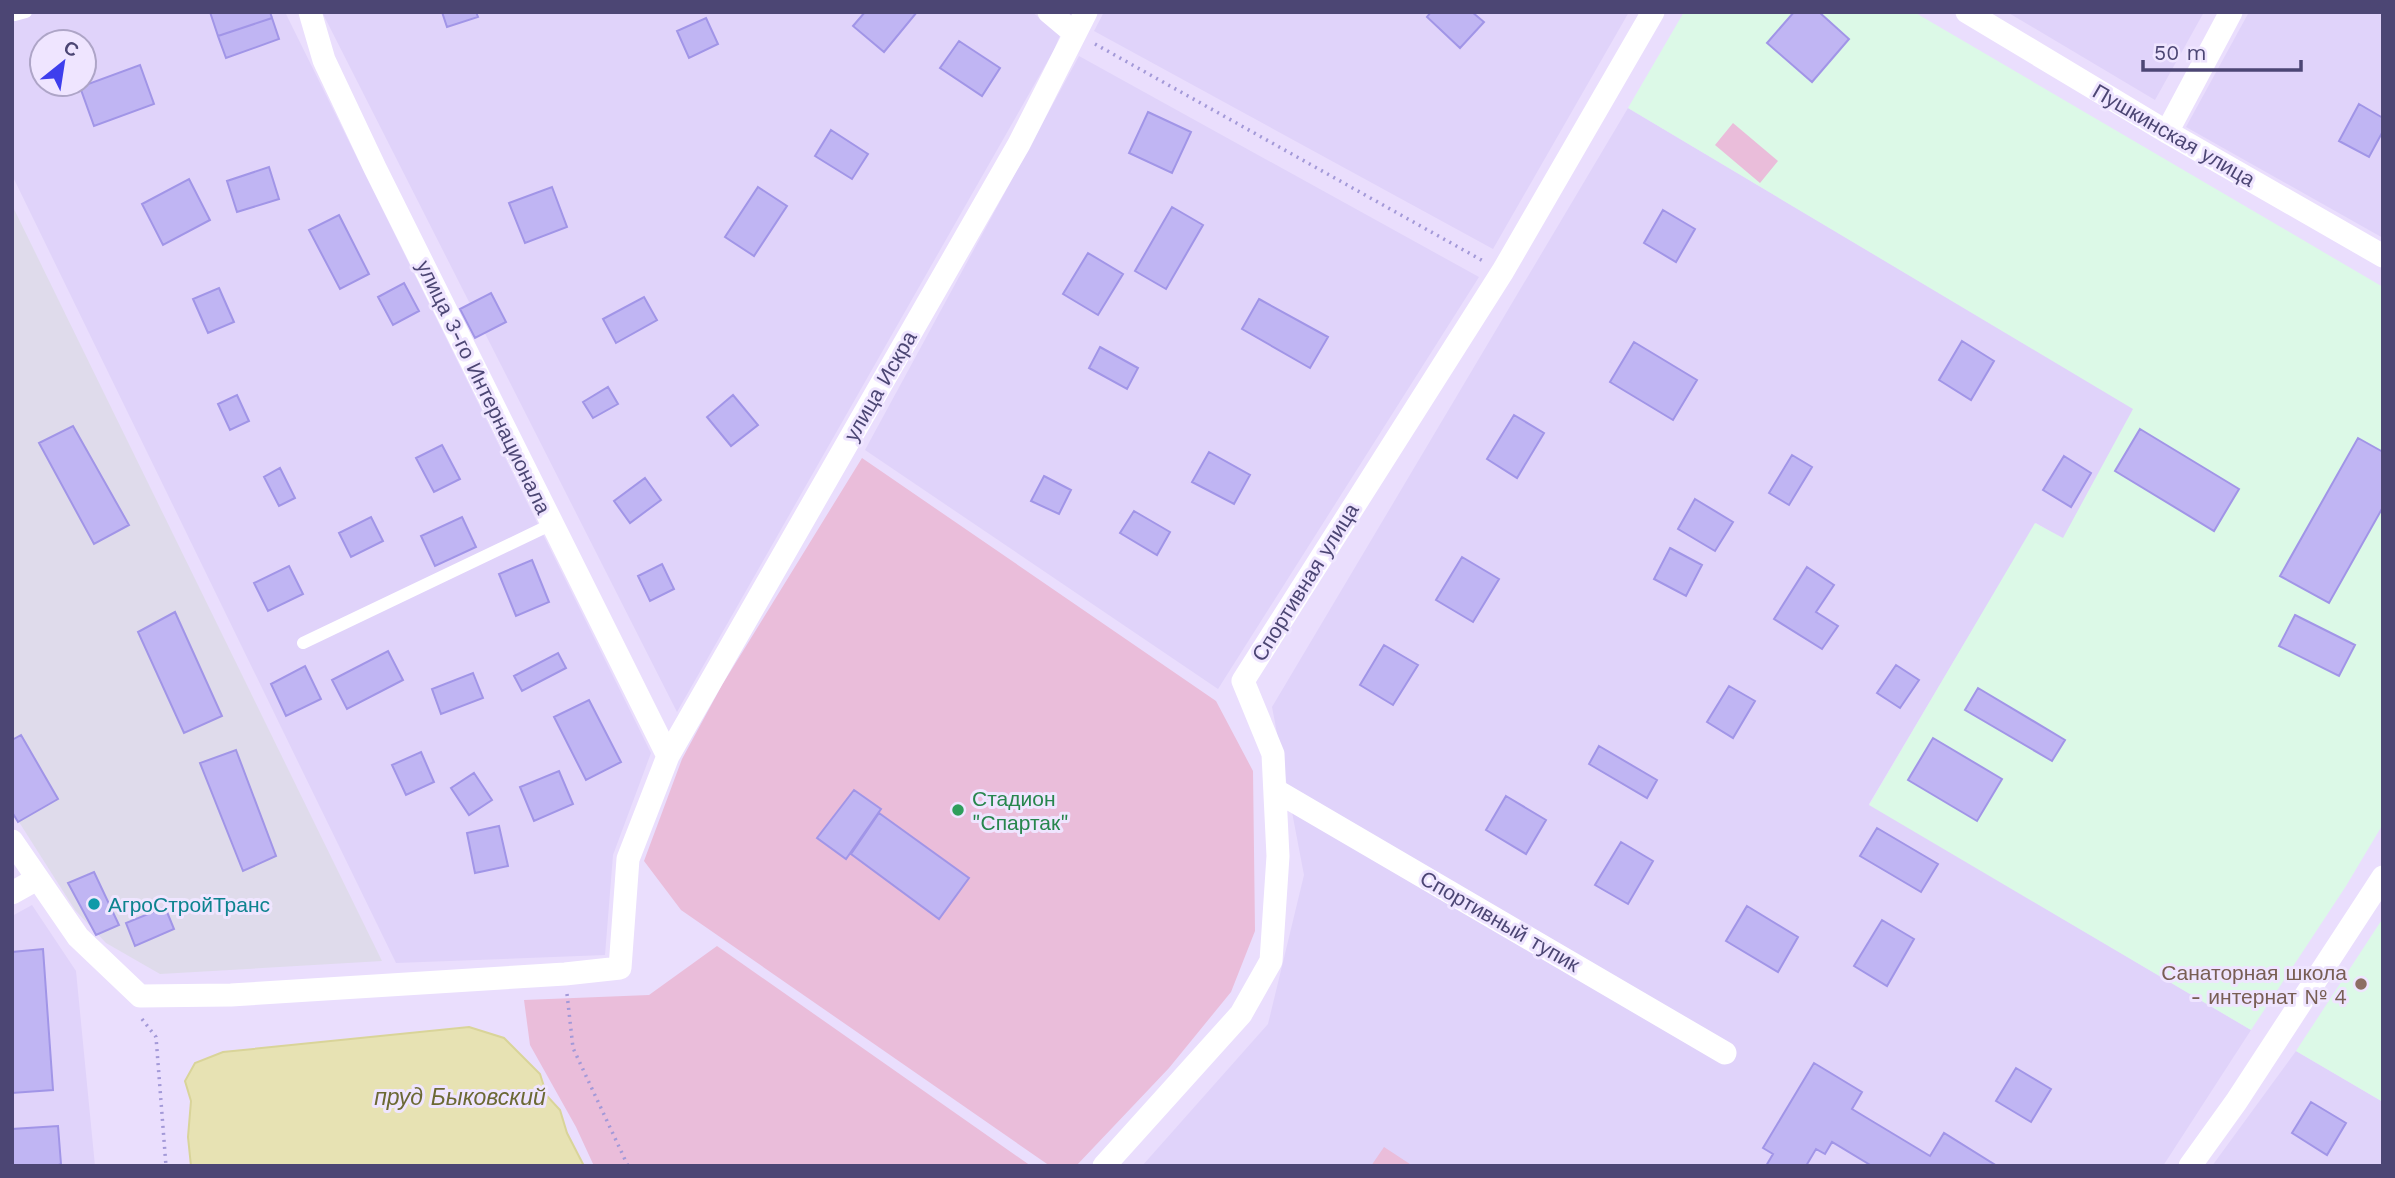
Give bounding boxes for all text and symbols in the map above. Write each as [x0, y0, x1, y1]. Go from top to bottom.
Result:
north arrow [28, 28, 98, 98]
scale bar [2143, 28, 2300, 72]
text: С [60, 35, 83, 62]
text: 50 m [2154, 40, 2206, 65]
street label: Пушкинская улица [2088, 78, 2260, 192]
street label: улица 3-го Интернационала [412, 256, 557, 518]
street label: улица Искра [838, 326, 922, 446]
street label: Спортивная улица [1246, 498, 1364, 666]
place label: Стадион "Спартак" [972, 786, 1069, 835]
marker: Стадион "Спартак" [950, 802, 966, 818]
street label: Спортивный тупик [1416, 865, 1585, 977]
place label: АгроСтройТранс [108, 892, 270, 917]
marker: АгроСтройТранс [86, 896, 102, 912]
place label: Санаторная школа - интернат № 4 [2161, 960, 2347, 1009]
marker: Санаторная школа - интернат № 4 [2353, 976, 2369, 992]
water label: пруд Быковский [374, 1084, 546, 1111]

